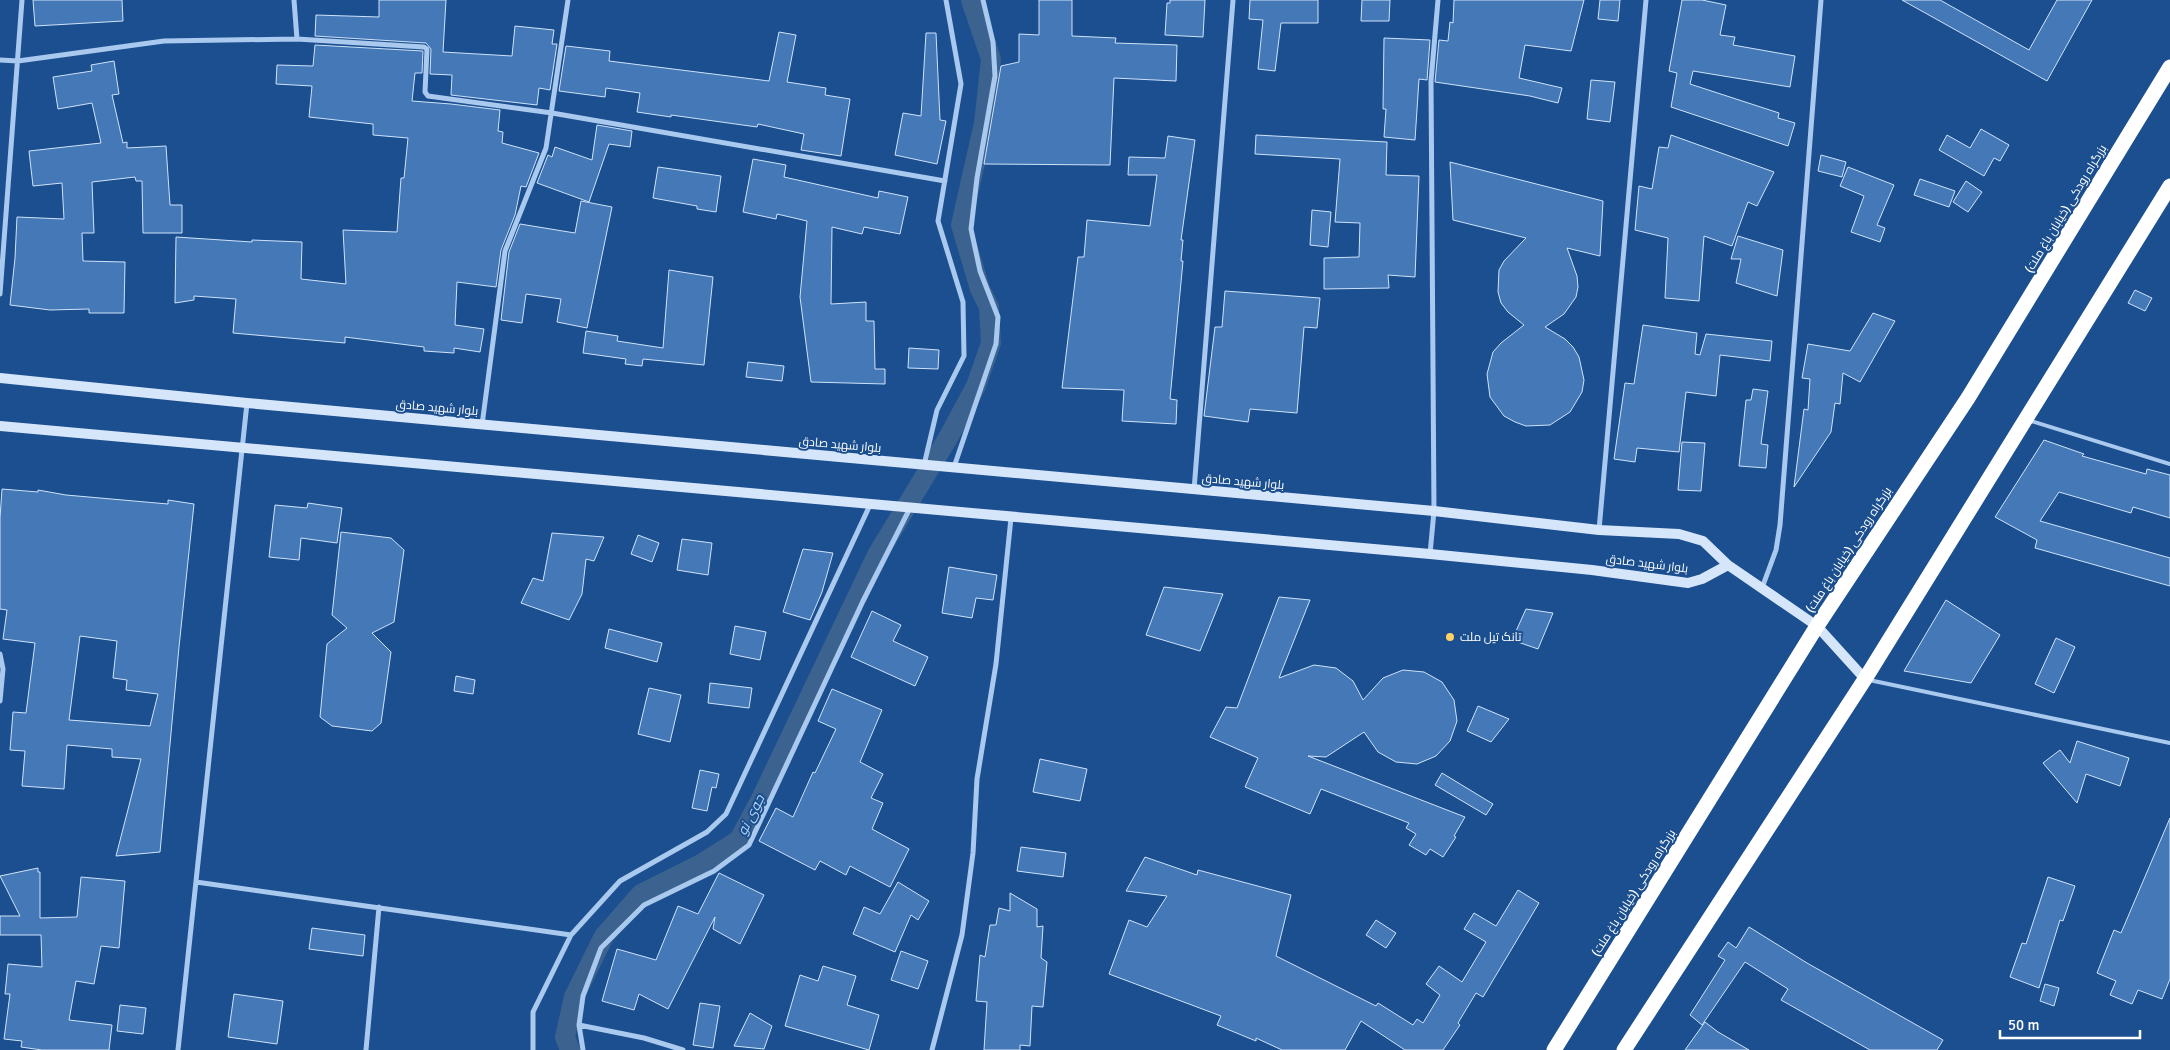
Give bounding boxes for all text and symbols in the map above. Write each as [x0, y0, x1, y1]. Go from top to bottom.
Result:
street label: بزرگراه رودکی (خیابان باغ ملت) [2022, 142, 2110, 276]
street label: بلوار شهید صادق [395, 397, 479, 419]
street label: بلوار شهید صادق [798, 434, 882, 456]
street label: بلوار شهید صادق [1201, 471, 1285, 493]
street label: بزرگراه رودکی (خیابان باغ ملت) [1803, 484, 1895, 616]
street label: بلوار شهید صادق [1605, 552, 1689, 576]
place label: تانک تیل ملت [1460, 630, 1522, 645]
marker: تانک تیل ملت [1444, 631, 1456, 643]
water label: جوی نو [734, 791, 769, 838]
street label: بزرگراه رودکی (خیابان باغ ملت) [1589, 827, 1679, 959]
scale bar [2000, 1008, 2140, 1040]
text: 50 m [2008, 1016, 2039, 1034]

